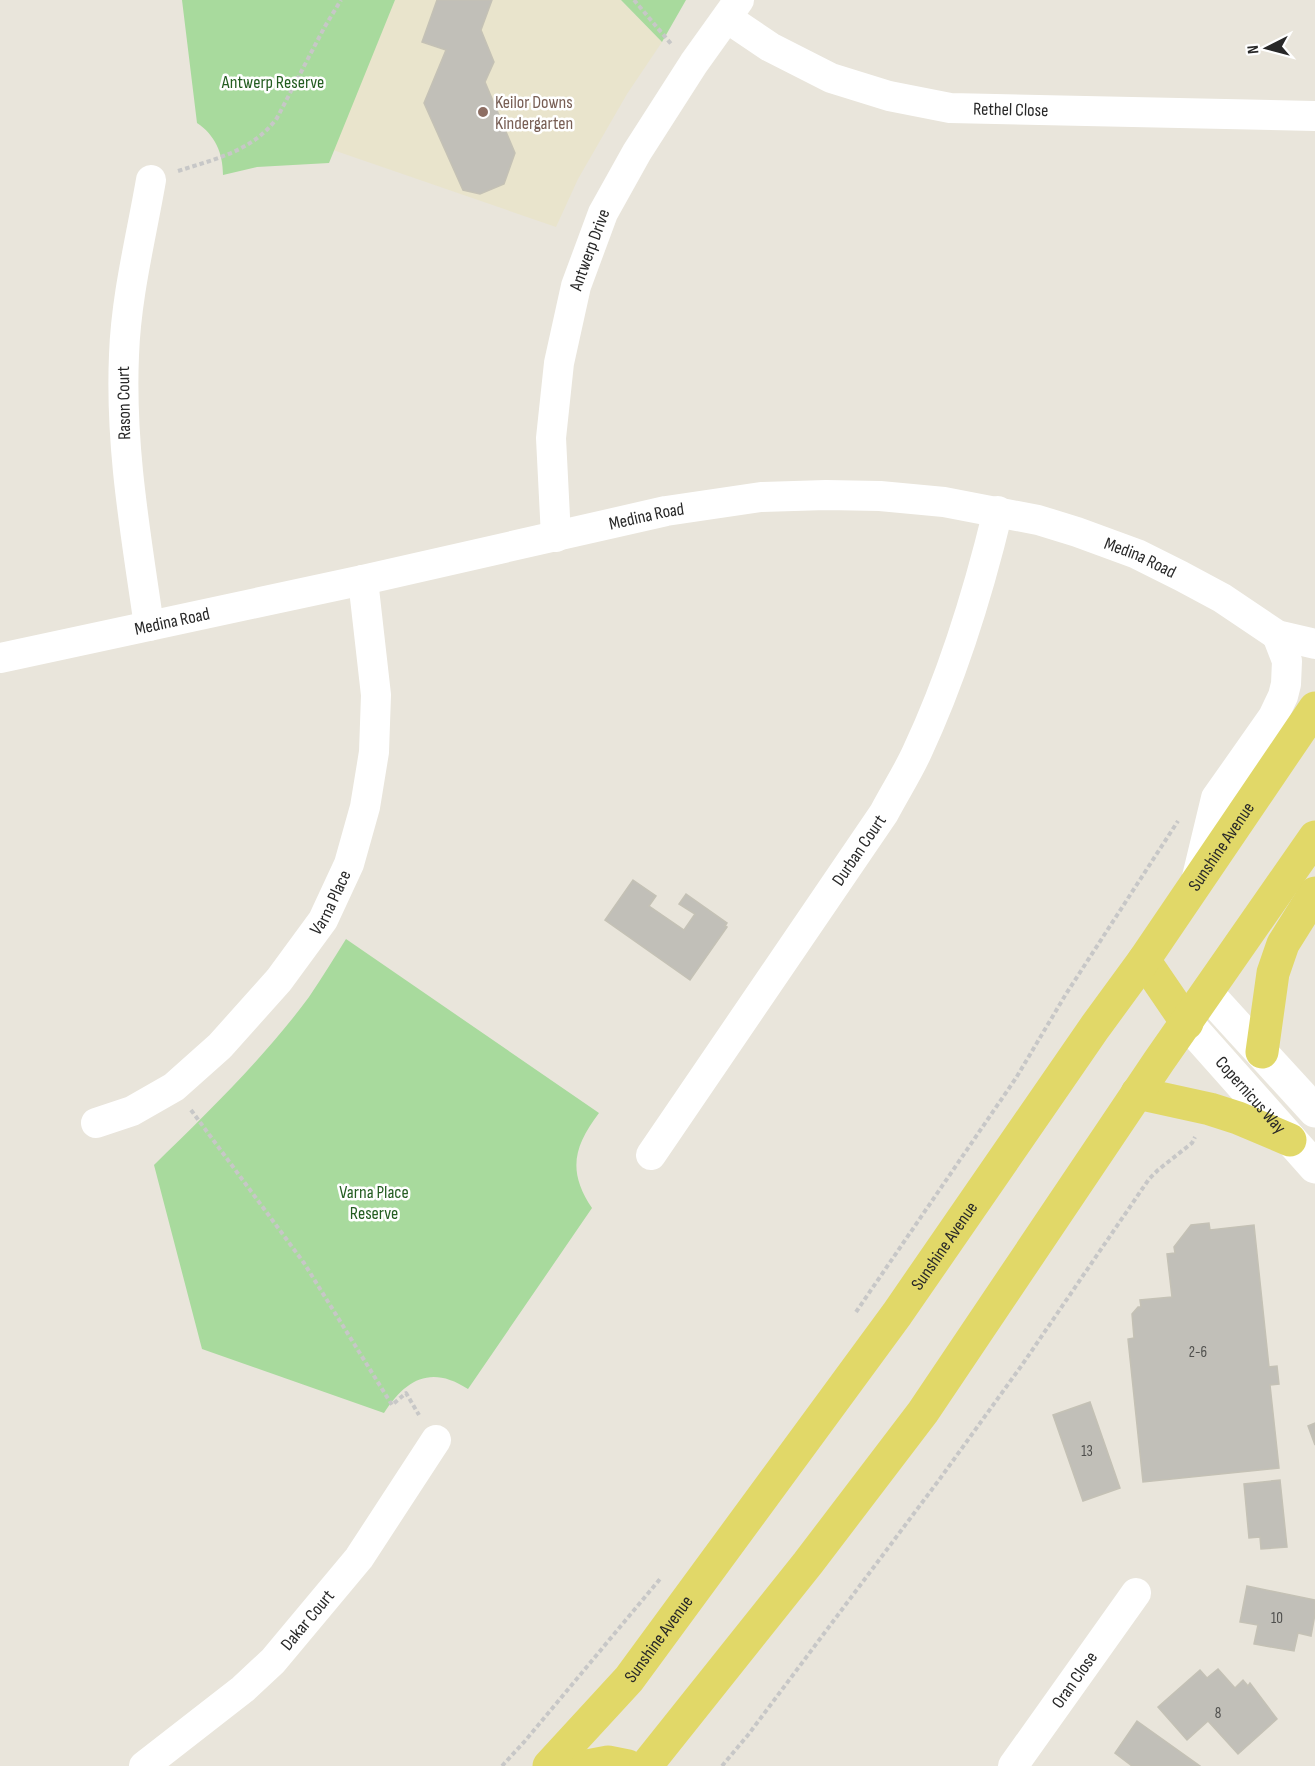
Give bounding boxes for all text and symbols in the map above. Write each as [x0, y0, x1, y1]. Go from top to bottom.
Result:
north arrow [1237, 18, 1297, 78]
text: N [1244, 44, 1263, 55]
park label: Antwerp Reserve [221, 72, 324, 93]
place label: Keilor Downs Kindergarten [495, 92, 573, 134]
street label: Rethel Close [973, 98, 1049, 121]
marker: Keilor Downs Kindergarten [476, 105, 490, 119]
street label: Antwerp Drive [565, 206, 614, 293]
street label: Rason Court [113, 365, 135, 440]
street label: Medina Road [607, 498, 685, 534]
street label: Medina Road [1101, 532, 1180, 582]
street label: Medina Road [133, 603, 212, 639]
street label: Sunshine Avenue [1184, 798, 1259, 895]
street label: Durban Court [827, 810, 891, 889]
street label: Varna Place [305, 867, 355, 939]
street label: Copernicus Way [1211, 1052, 1291, 1138]
park label: Varna Place Reserve [339, 1182, 409, 1224]
street label: Sunshine Avenue [906, 1198, 982, 1294]
house number: 2-6 [1189, 1343, 1207, 1362]
house number: 13 [1081, 1442, 1093, 1461]
street label: Dakar Court [276, 1585, 339, 1654]
street label: Sunshine Avenue [620, 1591, 697, 1686]
house number: 10 [1271, 1609, 1283, 1628]
street label: Oran Close [1047, 1647, 1102, 1712]
house number: 8 [1215, 1704, 1221, 1723]

